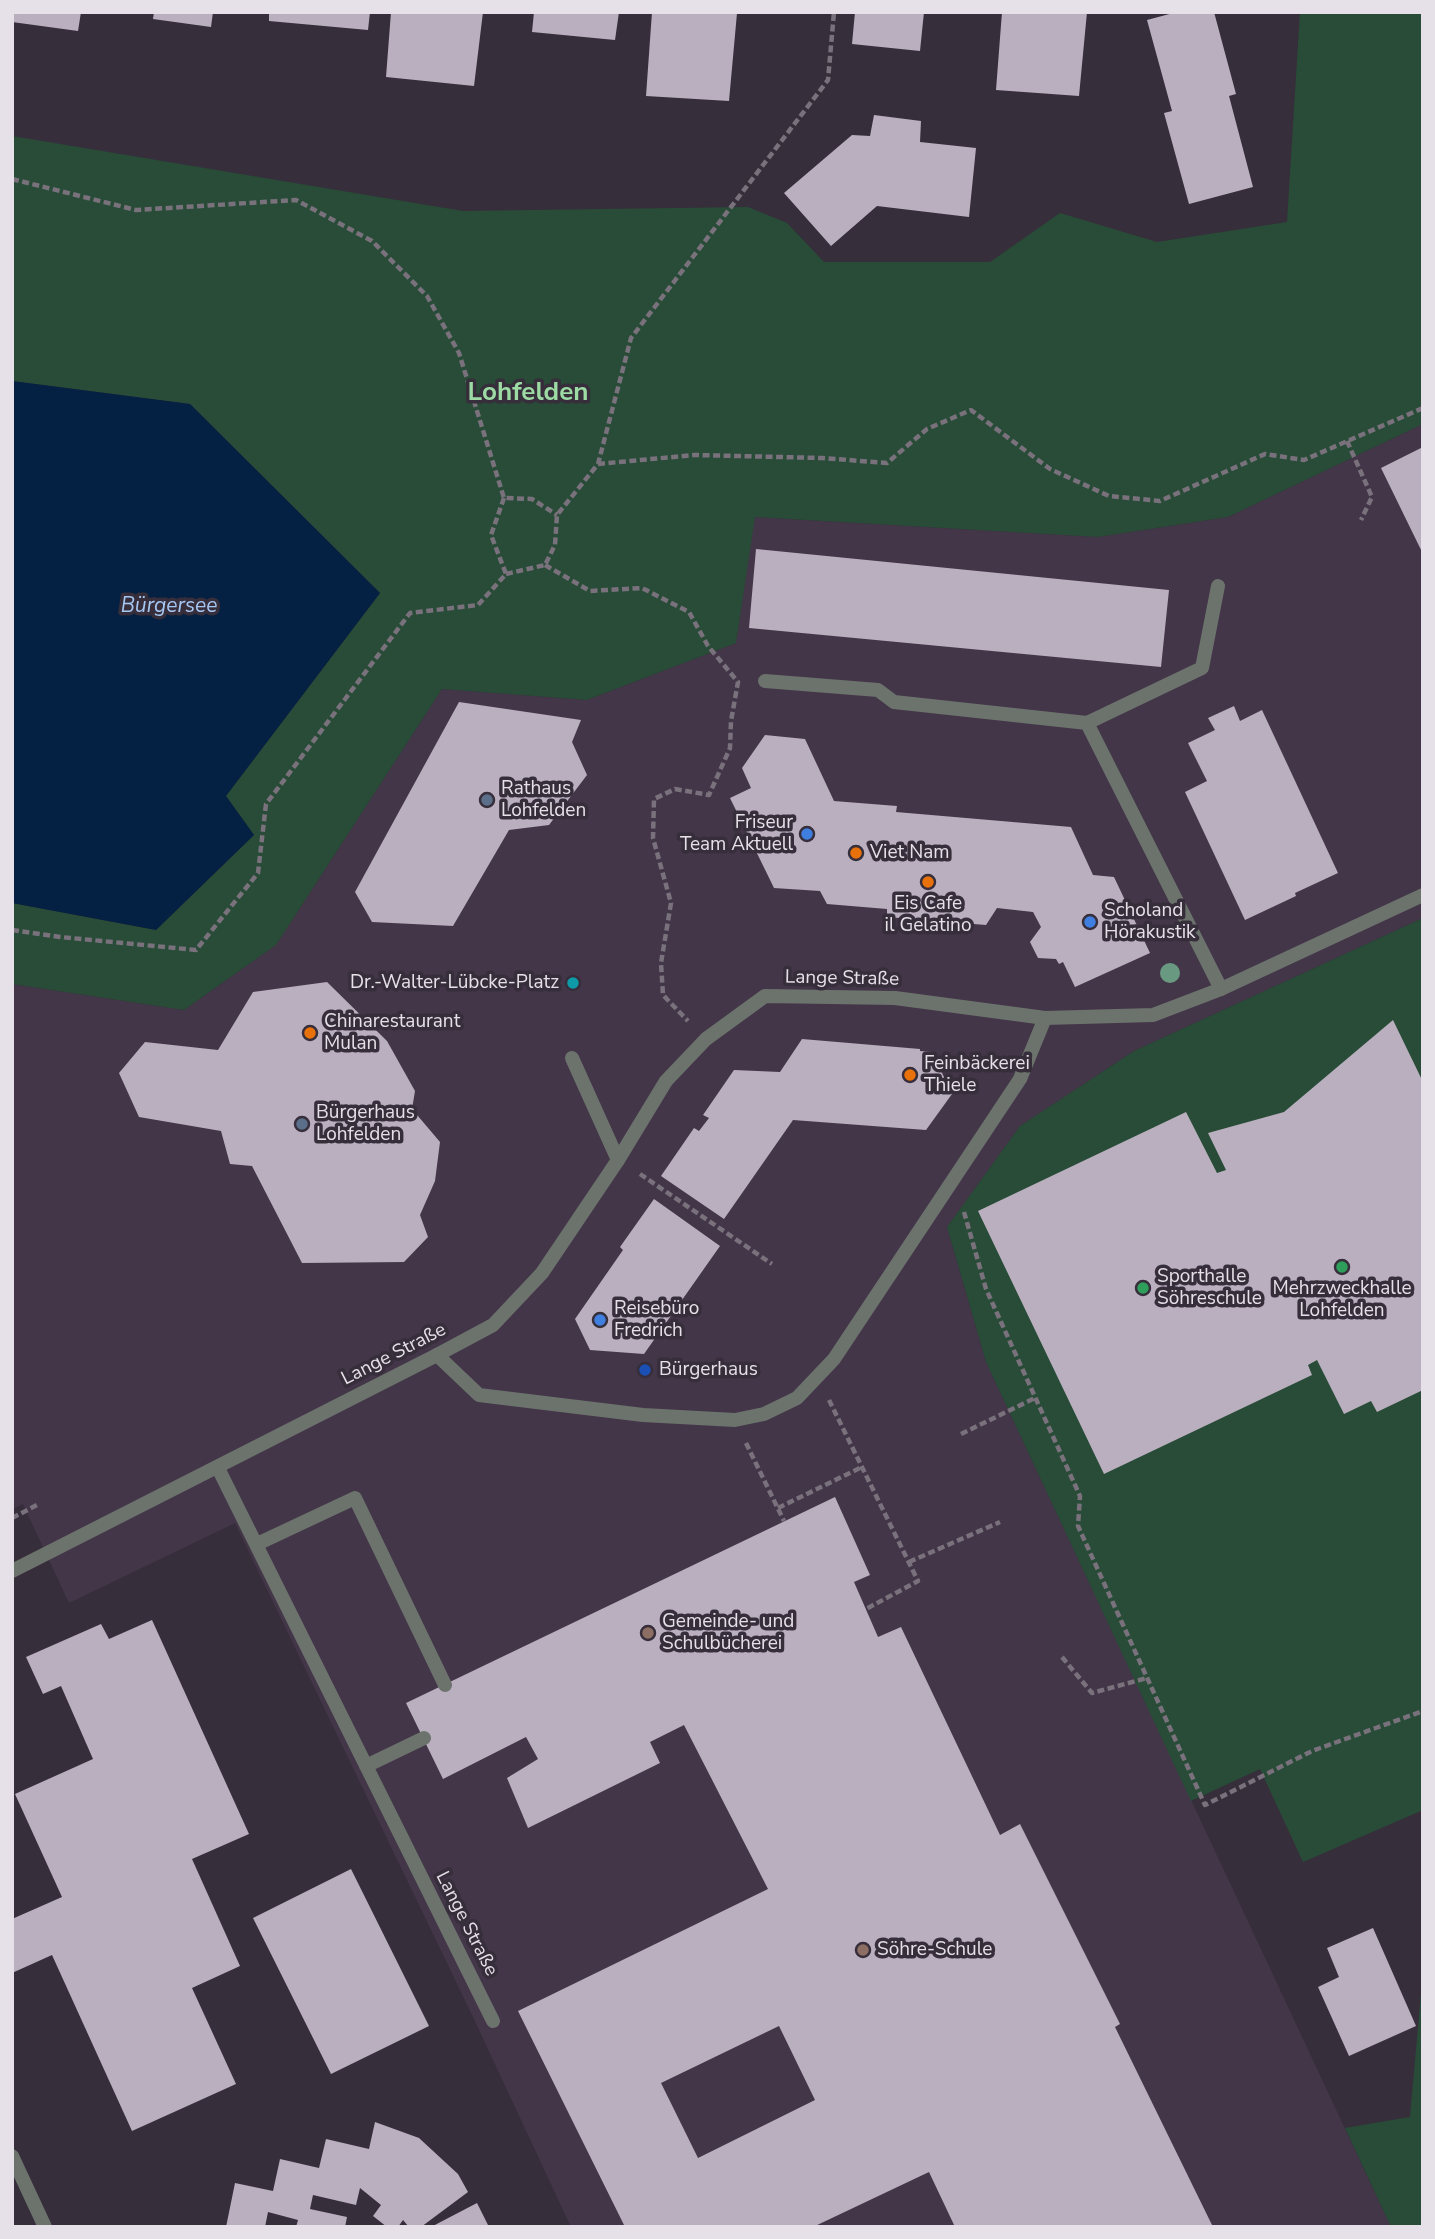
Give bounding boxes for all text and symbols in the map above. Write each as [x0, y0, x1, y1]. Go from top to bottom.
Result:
district label: Lohfelden [468, 378, 588, 410]
water label: Bürgersee [121, 594, 217, 620]
place label: Rathaus Lohfelden [501, 778, 586, 822]
marker: Rathaus Lohfelden [479, 792, 495, 808]
place label: Friseur Team Aktuell [680, 812, 793, 856]
marker: Friseur Team Aktuell [799, 826, 815, 842]
place label: Viet Nam [870, 842, 950, 864]
marker: Viet Nam [848, 845, 864, 861]
marker: Eis Cafe il Gelatino [920, 874, 936, 890]
place label: Eis Cafe il Gelatino [885, 893, 971, 937]
place label: Scholand Hörakustik [1104, 900, 1196, 944]
marker: Scholand Hörakustik [1082, 914, 1098, 930]
street label: Lange Straße [785, 967, 899, 991]
place label: Dr.-Walter-Lübcke-Platz [350, 972, 559, 994]
marker: Dr.-Walter-Lübcke-Platz [565, 975, 581, 991]
place label: Chinarestaurant Mulan [324, 1011, 460, 1055]
marker: Chinarestaurant Mulan [302, 1025, 318, 1041]
place label: Feinbäckerei Thiele [924, 1053, 1030, 1097]
marker: Feinbäckerei Thiele [902, 1067, 918, 1083]
place label: Bürgerhaus Lohfelden [316, 1102, 415, 1146]
marker: Bürgerhaus Lohfelden [294, 1116, 310, 1132]
marker: Mehrzweckhalle Lohfelden [1334, 1259, 1350, 1275]
place label: Sporthalle Söhreschule [1157, 1266, 1262, 1310]
place label: Mehrzweckhalle Lohfelden [1272, 1278, 1412, 1322]
marker: Sporthalle Söhreschule [1135, 1280, 1151, 1296]
place label: Reisebüro Fredrich [614, 1298, 699, 1342]
marker: Reisebüro Fredrich [592, 1312, 608, 1328]
street label: Lange Straße [338, 1319, 450, 1391]
place label: Bürgerhaus [659, 1359, 758, 1381]
marker: Bürgerhaus [637, 1362, 653, 1378]
place label: Gemeinde- und Schulbücherei [662, 1611, 794, 1655]
marker: Gemeinde- und Schulbücherei [640, 1625, 656, 1641]
street label: Lange Straße [430, 1868, 502, 1980]
place label: Söhre-Schule [877, 1939, 992, 1961]
marker: Söhre-Schule [855, 1942, 871, 1958]

